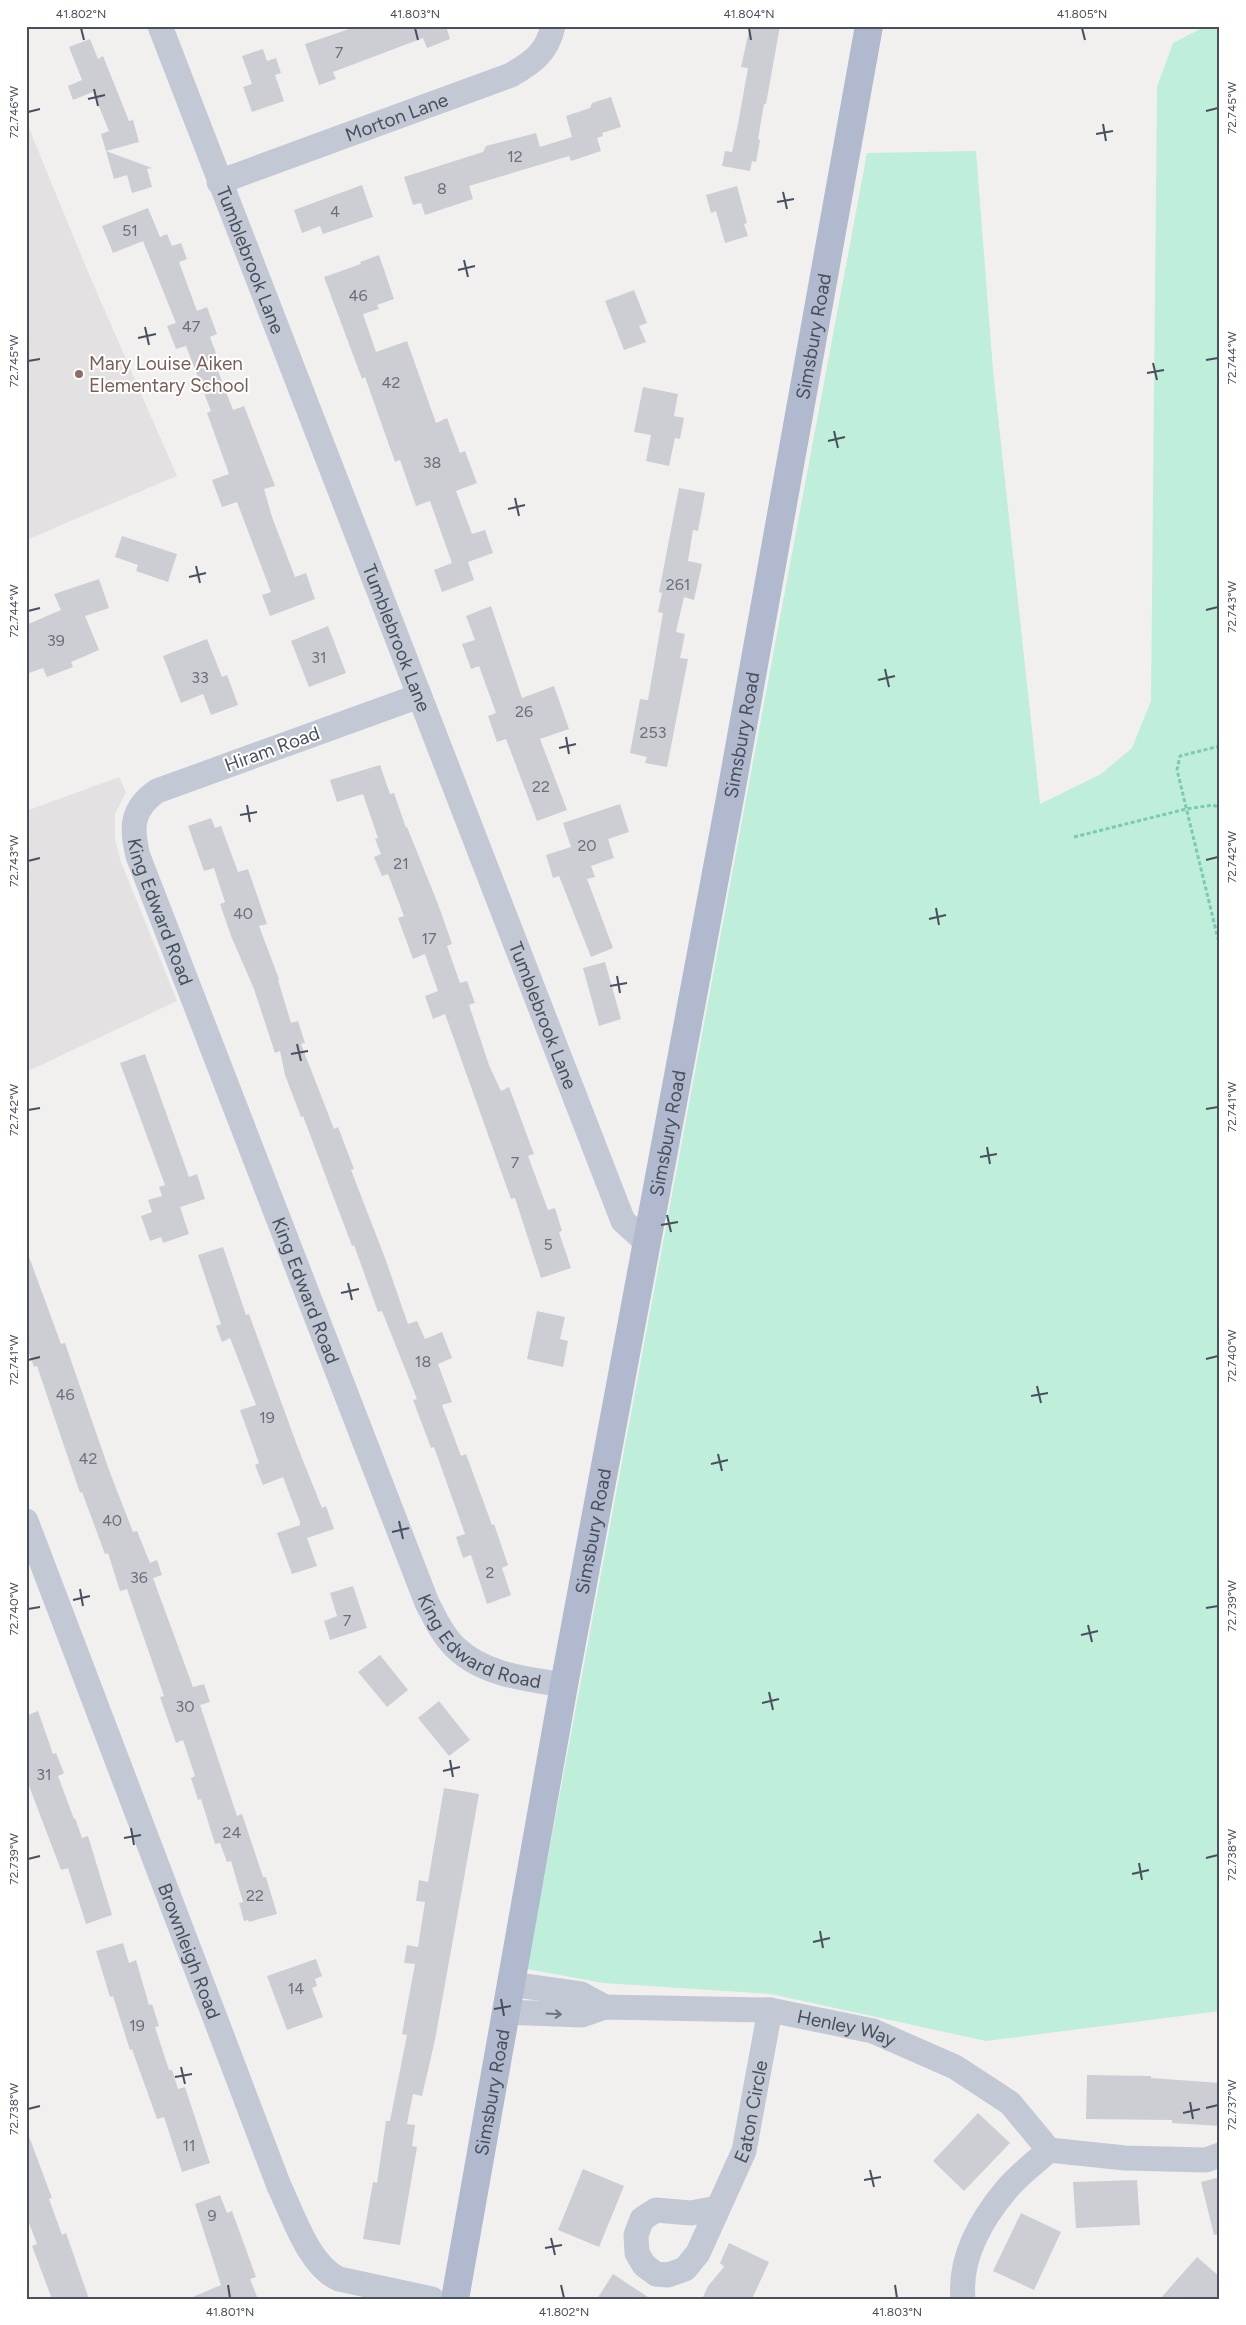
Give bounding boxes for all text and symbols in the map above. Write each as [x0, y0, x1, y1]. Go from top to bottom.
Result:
text: 41.802°N [56, 7, 106, 21]
text: 41.803°N [390, 7, 440, 21]
text: 41.804°N [723, 7, 775, 21]
text: 41.805°N [1057, 7, 1107, 21]
house number: 7 [335, 43, 344, 62]
text: 72.745°W [1225, 81, 1239, 134]
text: 72.746°W [7, 85, 21, 138]
street label: Morton Lane [342, 88, 451, 146]
house number: 12 [507, 147, 523, 166]
house number: 8 [437, 179, 447, 198]
street label: Tumblebrook Lane [212, 183, 290, 337]
house number: 4 [330, 202, 340, 221]
house number: 51 [122, 221, 138, 240]
street label: Simsbury Road [790, 271, 836, 401]
house number: 46 [349, 286, 368, 305]
house number: 47 [182, 317, 201, 336]
text: 72.744°W [1225, 331, 1239, 384]
text: 72.745°W [7, 334, 21, 387]
place label: Mary Louise Aiken Elementary School [89, 352, 249, 397]
marker: Mary Louise Aiken Elementary School [73, 368, 85, 380]
house number: 42 [382, 373, 400, 392]
house number: 38 [423, 453, 441, 472]
street label: Tumblebrook Lane [358, 561, 436, 715]
house number: 261 [666, 575, 690, 594]
text: 72.743°W [1225, 581, 1239, 633]
text: 72.744°W [7, 584, 21, 637]
house number: 39 [47, 631, 65, 650]
house number: 31 [311, 648, 327, 667]
house number: 33 [191, 668, 209, 687]
street label: Simsbury Road [719, 670, 764, 800]
house number: 26 [515, 702, 533, 721]
street label: Hiram Road [221, 721, 323, 777]
house number: 253 [640, 723, 666, 742]
house number: 22 [532, 777, 550, 796]
text: 72.742°W [1225, 830, 1239, 883]
text: 72.743°W [7, 835, 21, 887]
street label: King Edward Road [123, 836, 198, 988]
house number: 20 [577, 836, 597, 855]
house number: 21 [393, 854, 409, 873]
house number: 40 [233, 904, 253, 923]
house number: 17 [421, 929, 437, 948]
street label: Tumblebrook Lane [504, 938, 582, 1092]
street label: Simsbury Road [644, 1068, 690, 1198]
text: 72.741°W [1225, 1081, 1239, 1132]
text: 72.742°W [7, 1083, 21, 1136]
house number: 7 [511, 1153, 520, 1172]
street label: King Edward Road [267, 1214, 345, 1367]
house number: 5 [543, 1235, 553, 1254]
text: 72.740°W [1225, 1329, 1239, 1383]
text: 72.741°W [7, 1334, 21, 1385]
house number: 18 [415, 1352, 431, 1371]
house number: 46 [56, 1385, 75, 1404]
house number: 19 [259, 1408, 275, 1427]
house number: 42 [79, 1449, 97, 1468]
street label: Simsbury Road [570, 1466, 616, 1596]
house number: 40 [102, 1511, 122, 1530]
house number: 2 [486, 1563, 494, 1582]
house number: 36 [130, 1568, 148, 1587]
text: 72.739°W [1225, 1580, 1239, 1632]
text: 72.740°W [7, 1582, 21, 1636]
street label: King Edward Road [413, 1590, 543, 1693]
house number: 7 [343, 1611, 352, 1630]
house number: 30 [176, 1697, 194, 1716]
house number: 31 [36, 1765, 52, 1784]
house number: 24 [223, 1823, 241, 1842]
text: 72.738°W [1225, 1829, 1239, 1881]
text: 72.739°W [7, 1833, 21, 1885]
street label: Brownleigh Road [153, 1880, 226, 2022]
house number: 22 [246, 1886, 264, 1905]
house number: 14 [288, 1979, 304, 1998]
street label: Henley Way [795, 2004, 900, 2051]
one-way arrow [546, 2009, 562, 2019]
house number: 19 [129, 2016, 145, 2035]
street label: Simsbury Road [469, 2027, 514, 2157]
street label: Eaton Circle [729, 2058, 772, 2166]
text: 72.737°W [1225, 2079, 1239, 2131]
text: 72.738°W [7, 2083, 21, 2135]
house number: 11 [182, 2136, 196, 2155]
house number: 9 [207, 2206, 217, 2225]
text: 41.801°N [206, 2305, 254, 2319]
text: 41.802°N [539, 2305, 589, 2319]
text: 41.803°N [872, 2305, 922, 2319]

